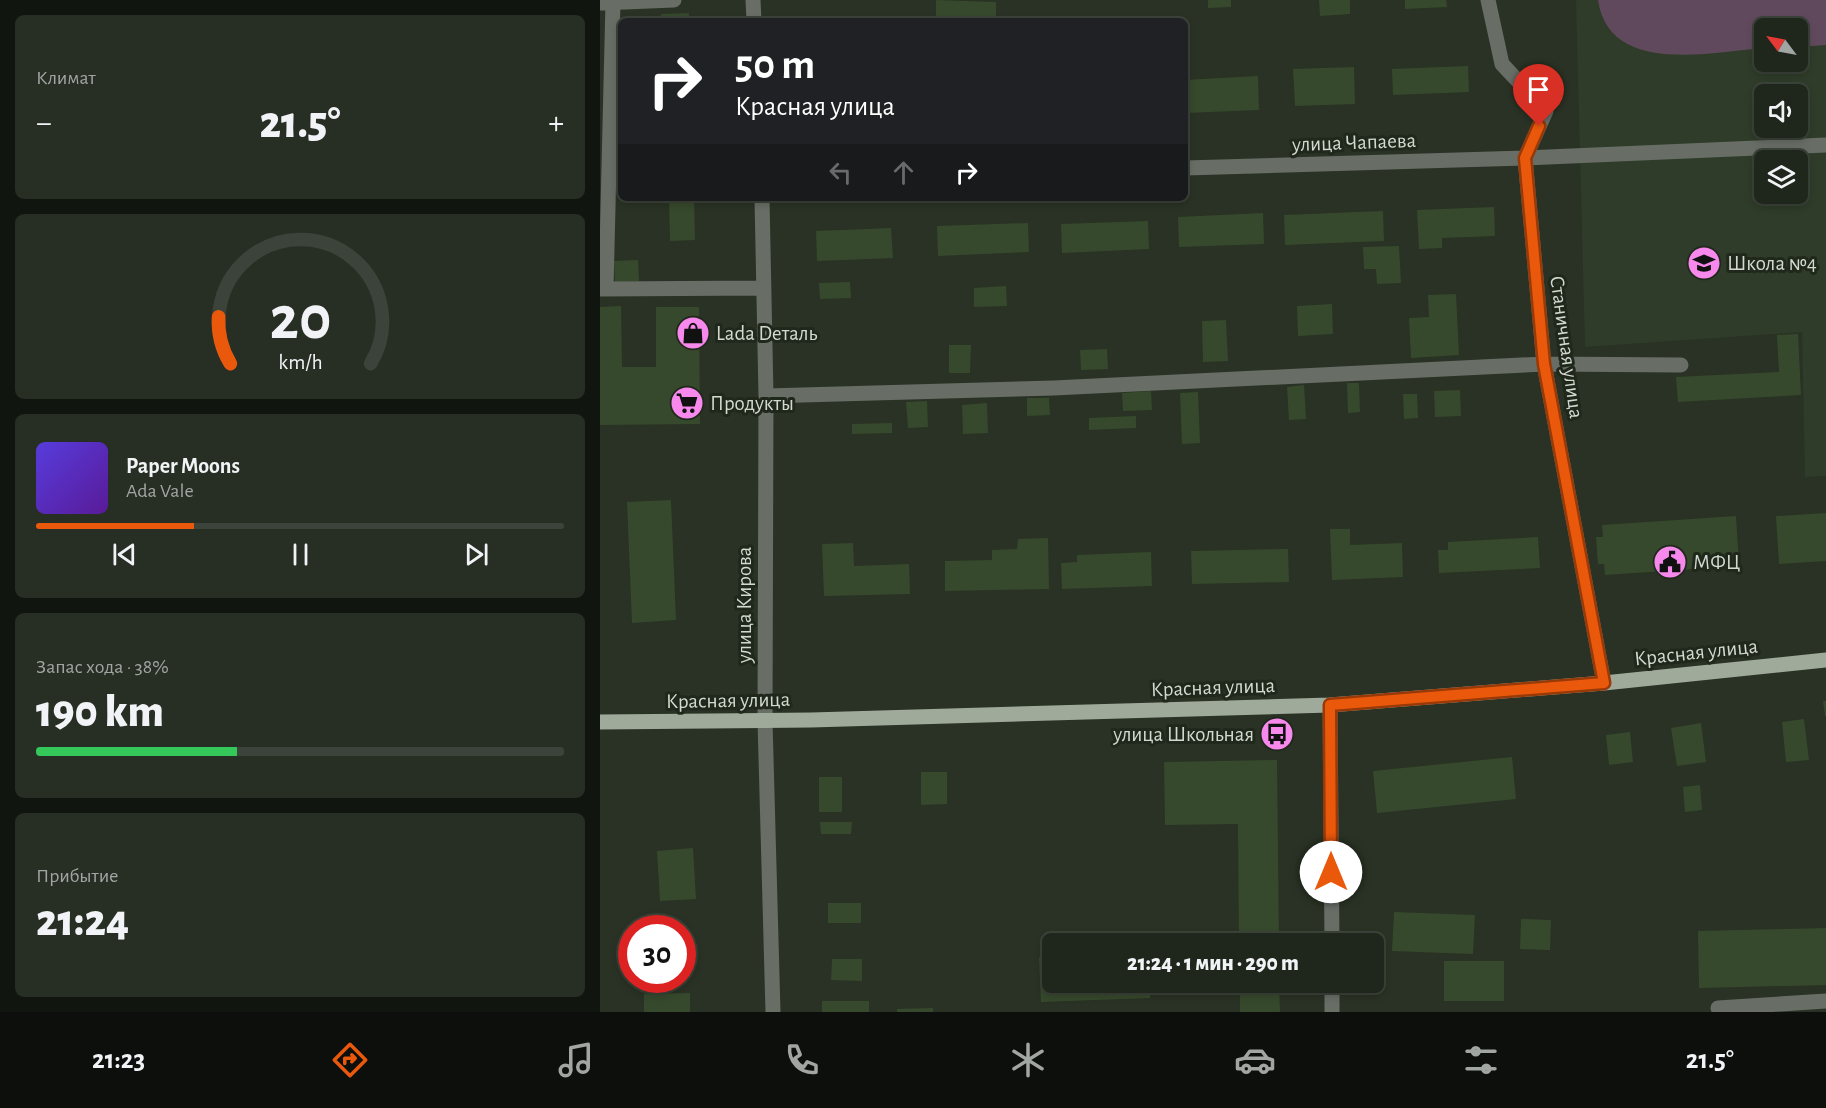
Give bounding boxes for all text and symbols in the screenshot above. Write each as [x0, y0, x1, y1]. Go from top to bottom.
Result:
north arrow [1754, 18, 1808, 72]
map controls [1754, 18, 1808, 204]
icon: right [636, 42, 714, 120]
text: 50 m [735, 44, 815, 86]
pin [1513, 64, 1564, 126]
text: Климат [36, 68, 96, 88]
icon: arrive [1522, 73, 1555, 106]
button: sound [1754, 84, 1808, 138]
text: Красная улица [735, 93, 895, 120]
text: 21.5° [259, 101, 341, 146]
text: − [36, 107, 52, 140]
text: + [548, 107, 564, 140]
street label: улица Чапаева [1291, 130, 1417, 155]
button: layers [1754, 150, 1808, 204]
icon: left [824, 156, 857, 189]
icon: ahead [887, 156, 920, 189]
icon: right [950, 156, 983, 189]
school or university icon: Школа №4 [1686, 245, 1722, 281]
place label: Школа №4 [1727, 253, 1817, 274]
street label: Станичная улица [1546, 274, 1587, 420]
text: 20 [269, 288, 331, 350]
shop icon: Lada Dеталь [675, 315, 711, 351]
place label: Lada Dеталь [716, 323, 817, 344]
text: km/h [278, 352, 322, 373]
supermarket icon: Продукты [669, 385, 705, 421]
place label: Продукты [710, 393, 794, 414]
text: Paper Moons [126, 455, 240, 477]
text: Ada Vale [126, 481, 194, 501]
icon: previous [108, 538, 141, 571]
icon: pause [284, 538, 317, 571]
icon: next [460, 538, 493, 571]
public building icon: МФЦ [1652, 544, 1688, 580]
street label: улица Кирова [734, 546, 755, 664]
place label: МФЦ [1693, 552, 1741, 573]
street label: Красная улица [1633, 636, 1759, 669]
text: Запас хода · 38% [36, 657, 169, 677]
street label: Красная улица [1151, 675, 1276, 700]
street label: Красная улица [666, 689, 791, 712]
text: 190 km [36, 690, 164, 735]
bus stop icon: улица Школьная [1259, 716, 1295, 752]
place label: улица Школьная [1112, 724, 1254, 745]
position arrow [1299, 840, 1363, 904]
text: Прибытие [36, 866, 118, 886]
text: 21:24 [36, 899, 129, 944]
speed limit sign: 30 [618, 915, 696, 993]
text: 21:24 · 1 мин · 290 m [1127, 952, 1299, 974]
icon: directions [329, 1039, 371, 1081]
icon: music [555, 1039, 597, 1081]
icon: phone [781, 1039, 823, 1081]
icon: climate [1007, 1039, 1049, 1081]
icon: car [1234, 1039, 1276, 1081]
icon: filters [1460, 1039, 1502, 1081]
text: 21:23 [92, 1046, 145, 1073]
text: 21.5° [1686, 1046, 1734, 1073]

